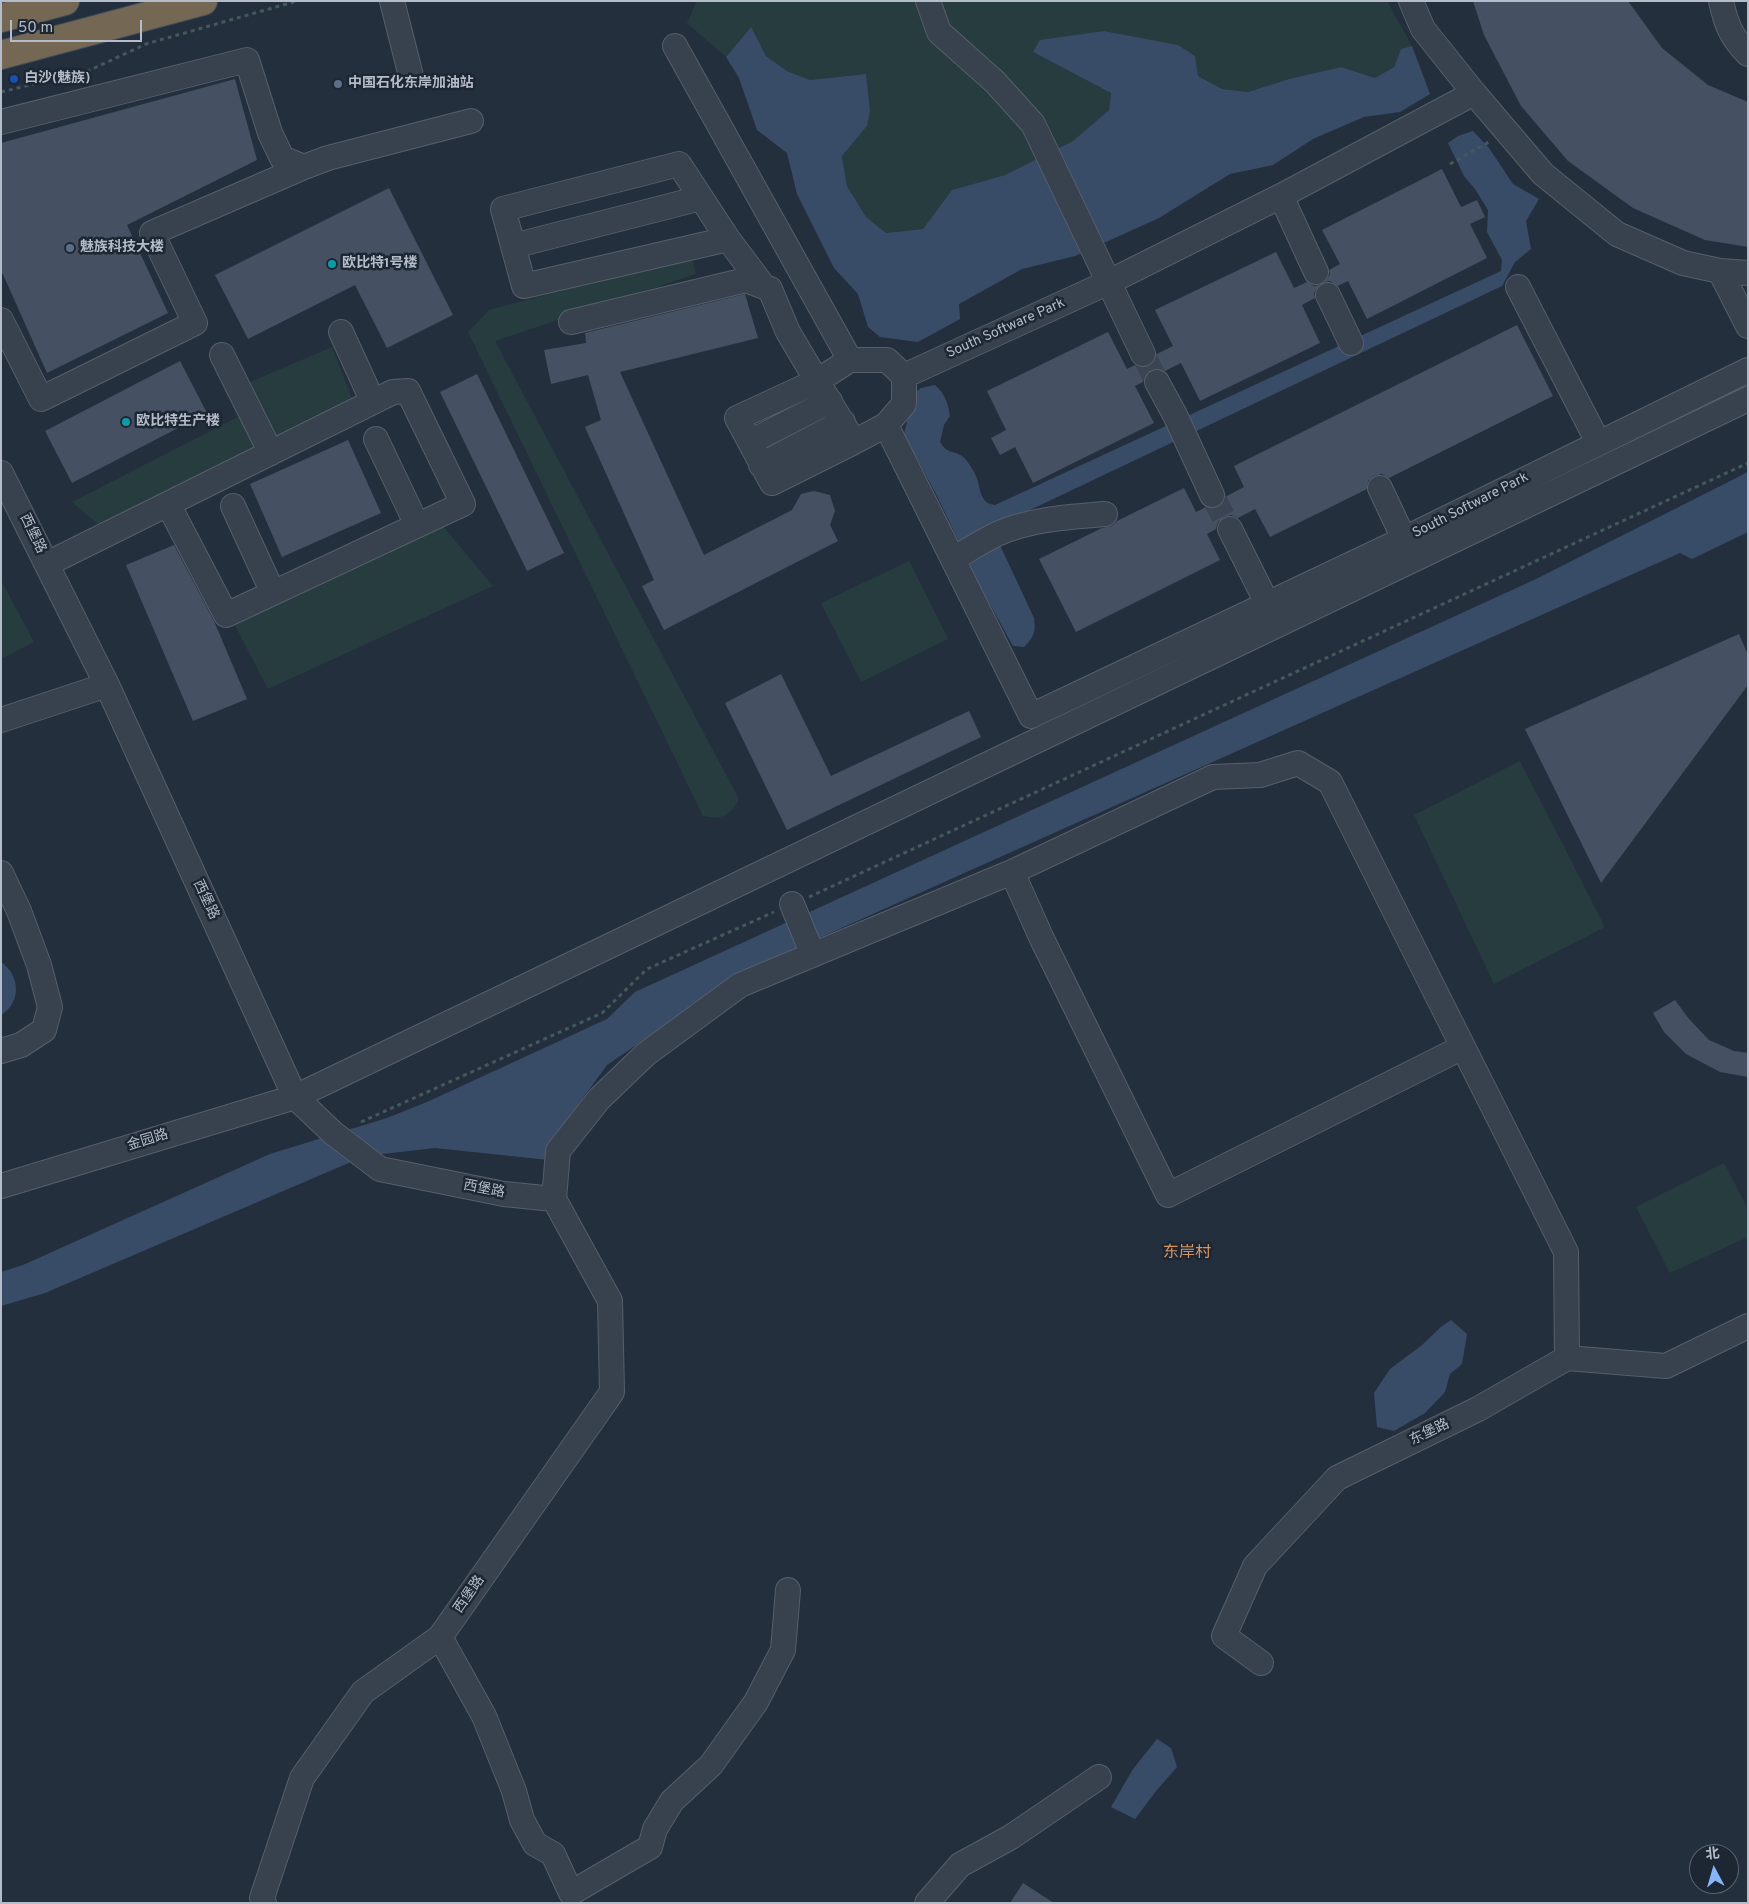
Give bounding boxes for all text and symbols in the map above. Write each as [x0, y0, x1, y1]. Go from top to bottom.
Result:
scale bar [12, 10, 145, 42]
text: 50 m [18, 19, 53, 38]
place label: 白沙(魅族) [24, 71, 90, 87]
marker: 白沙(魅族) [8, 73, 20, 85]
place label: 中国石化东岸加油站 [348, 76, 474, 92]
marker: 中国石化东岸加油站 [332, 78, 344, 90]
place label: 魅族科技大楼 [80, 240, 164, 256]
marker: 魅族科技大楼 [64, 242, 76, 254]
place label: 欧比特1号楼 [342, 256, 418, 272]
marker: 欧比特1号楼 [326, 258, 338, 270]
street label: South Software Park [944, 295, 1068, 363]
place label: 欧比特生产楼 [136, 414, 220, 430]
marker: 欧比特生产楼 [120, 416, 132, 428]
street label: South Software Park [1410, 469, 1532, 543]
street label: 西堡路 [15, 511, 49, 557]
street label: 西堡路 [189, 877, 221, 923]
street label: 金园路 [125, 1127, 171, 1155]
street label: 西堡路 [462, 1178, 506, 1202]
district label: 东岸村 [1163, 1244, 1211, 1264]
street label: 东堡路 [1407, 1416, 1453, 1450]
street label: 西堡路 [451, 1573, 489, 1617]
north arrow [1689, 1844, 1739, 1894]
text: 北 [1705, 1845, 1720, 1864]

